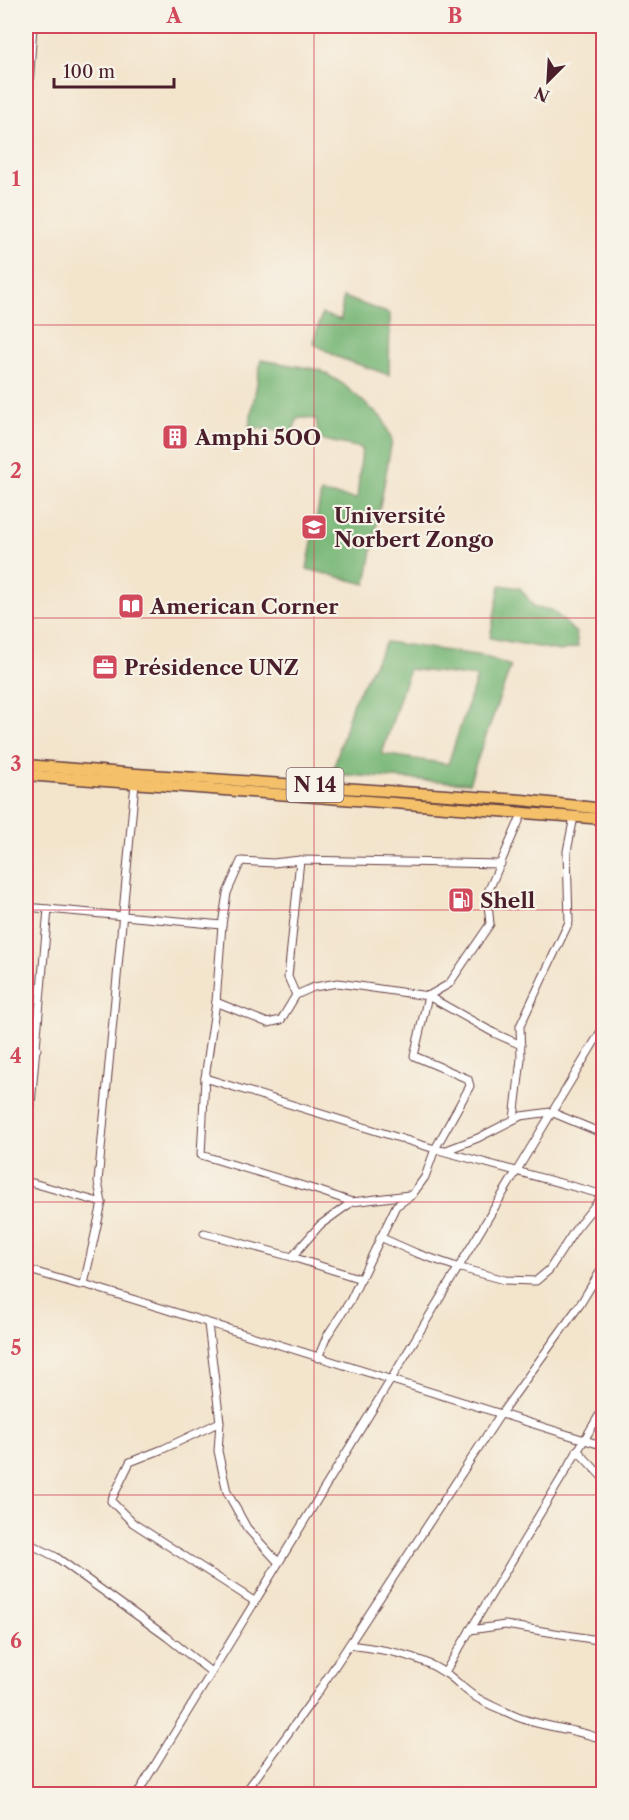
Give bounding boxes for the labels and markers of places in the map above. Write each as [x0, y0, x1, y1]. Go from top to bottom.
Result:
building icon: Amphi 5OO [160, 422, 190, 452]
place label: Amphi 5OO [194, 425, 321, 450]
place label: Université Norbert Zongo [334, 503, 494, 552]
school or university icon: Université Norbert Zongo [299, 512, 329, 542]
library icon: American Corner [116, 591, 146, 621]
place label: American Corner [149, 594, 339, 619]
office icon: Présidence UNZ [90, 652, 120, 682]
place label: Présidence UNZ [124, 655, 299, 680]
fuel station icon: Shell [446, 885, 476, 915]
place label: Shell [480, 888, 535, 913]

